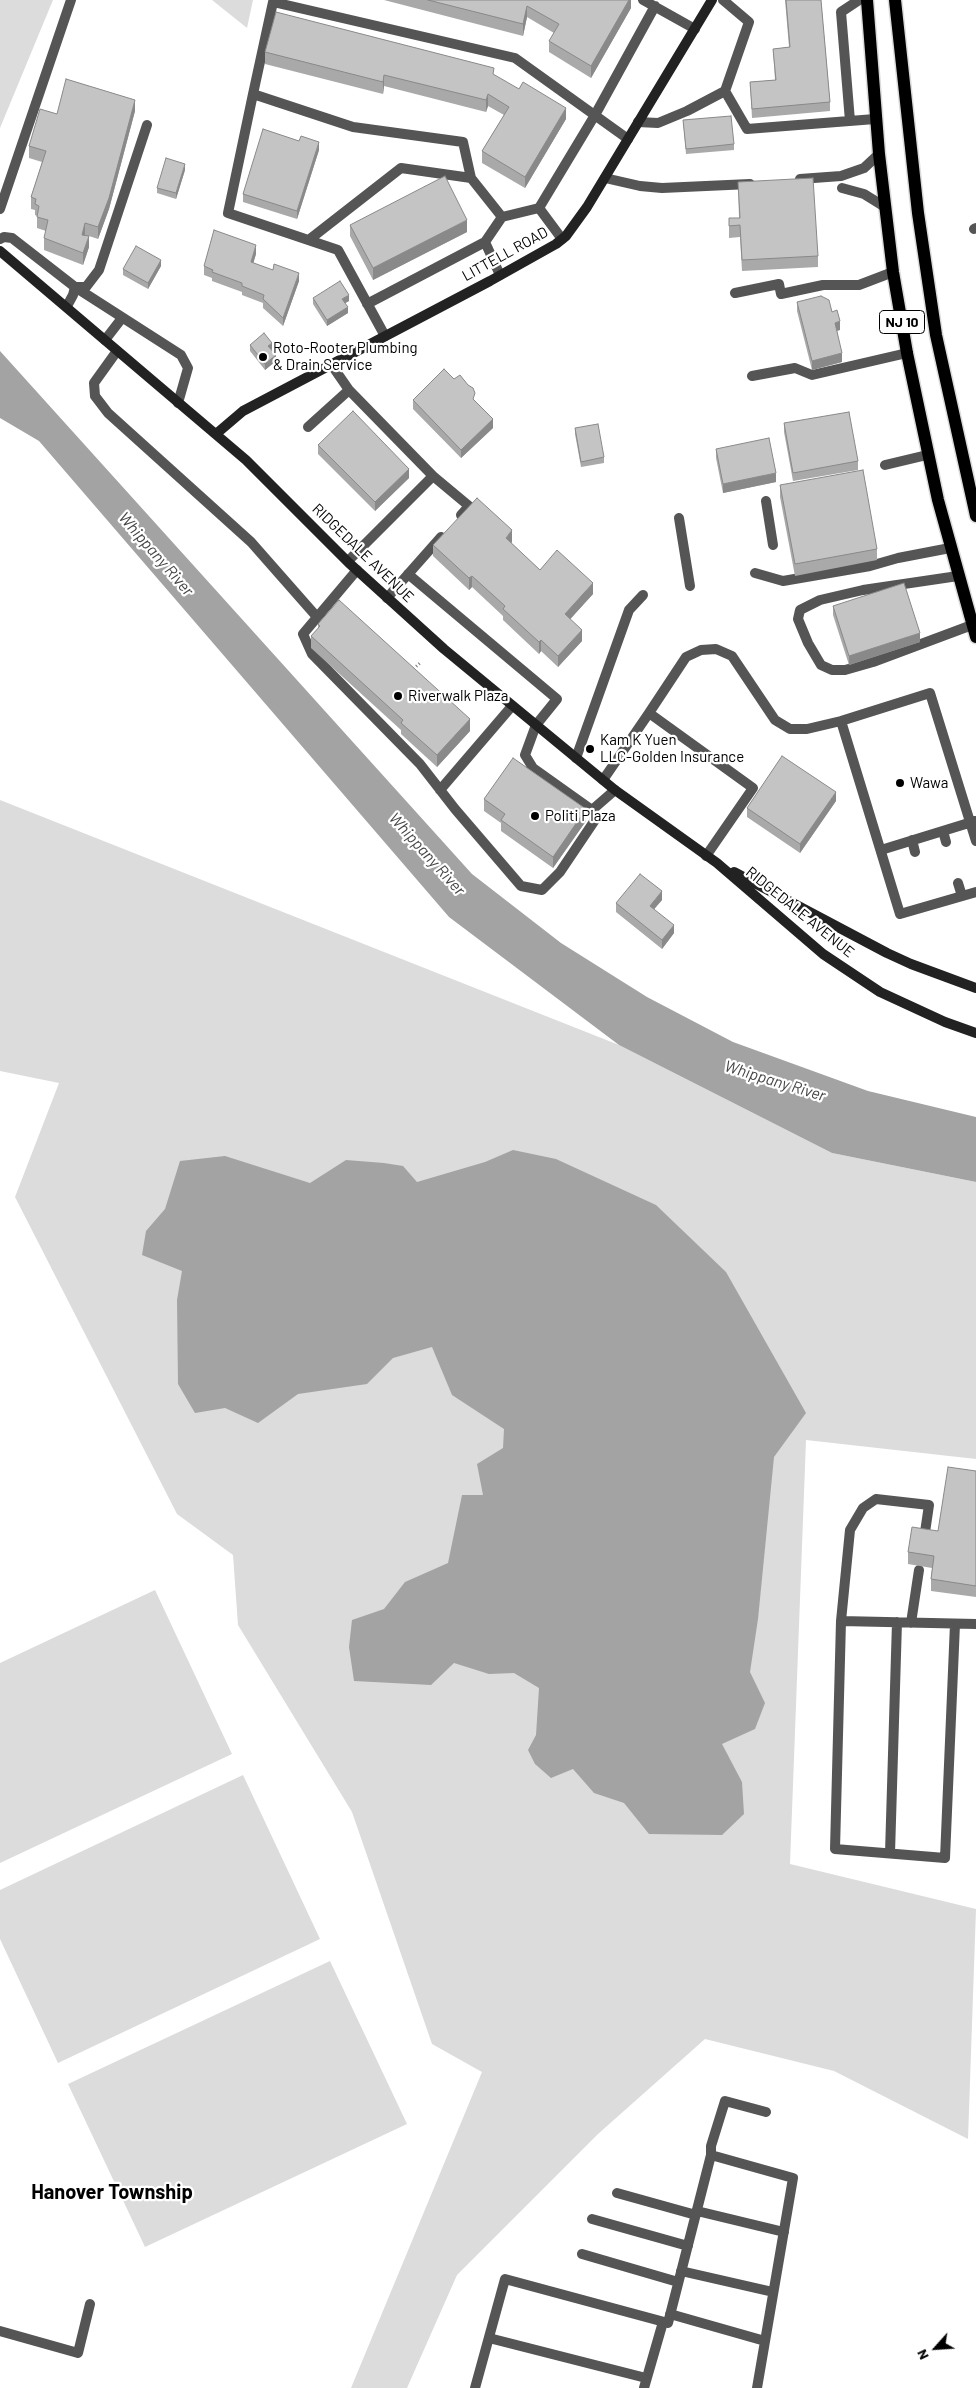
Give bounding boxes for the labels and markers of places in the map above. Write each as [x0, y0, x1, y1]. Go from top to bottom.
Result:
place label: Roto-Rooter Plumbing & Drain Service [273, 339, 418, 374]
marker: Roto-Rooter Plumbing & Drain Service [257, 351, 269, 363]
place label: Riverwalk Plaza [408, 687, 508, 705]
marker: Riverwalk Plaza [392, 690, 404, 702]
place label: Kam K Yuen LLC-Golden Insurance [600, 731, 744, 766]
marker: Kam K Yuen LLC-Golden Insurance [584, 743, 596, 755]
place label: Wawa [910, 774, 948, 792]
marker: Wawa [894, 777, 906, 789]
place label: Politi Plaza [545, 807, 616, 825]
marker: Politi Plaza [529, 810, 541, 822]

